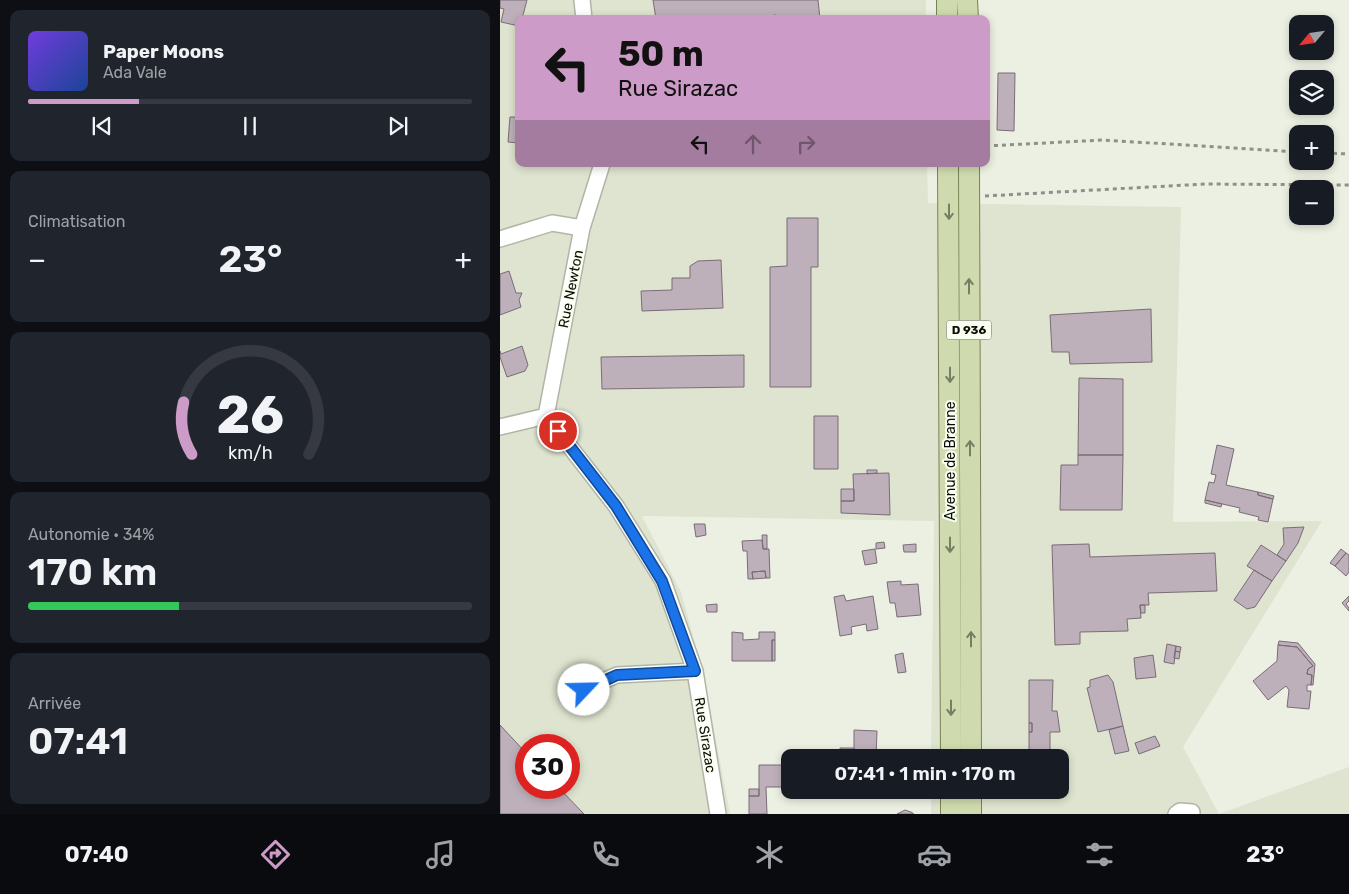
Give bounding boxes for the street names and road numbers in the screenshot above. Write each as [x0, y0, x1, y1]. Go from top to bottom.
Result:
street label: Rue Newton [555, 248, 587, 330]
road number: D 936 [946, 320, 992, 340]
street label: Avenue de Branne [942, 401, 959, 521]
street label: Rue Sirazac [691, 696, 719, 774]

